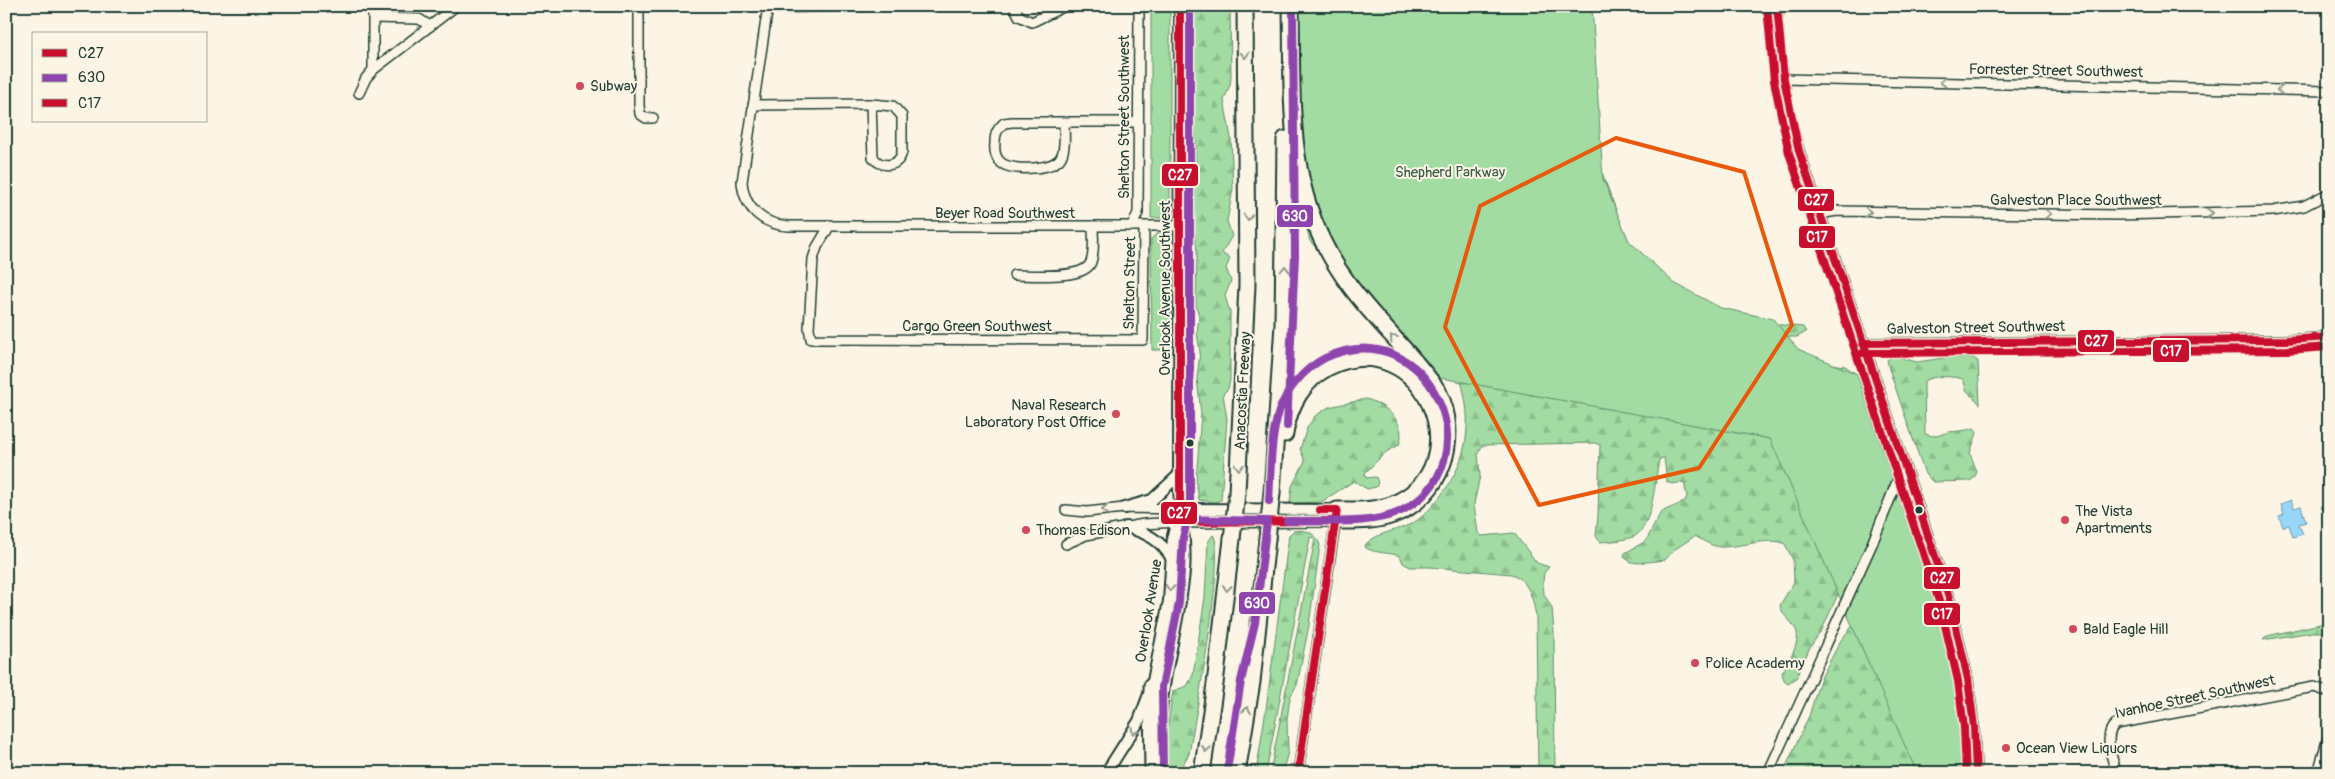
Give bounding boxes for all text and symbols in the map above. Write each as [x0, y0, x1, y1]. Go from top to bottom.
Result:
legend [32, 32, 208, 122]
street label: Shelton Street Southwest [1115, 34, 1134, 199]
text: C27 [78, 44, 104, 63]
one-way arrow [1240, 51, 1251, 59]
street label: Forrester Street Southwest [1969, 60, 2144, 82]
text: 630 [78, 68, 105, 87]
place label: Subway [590, 77, 638, 96]
one-way arrow [1938, 77, 1946, 88]
marker: Subway [574, 80, 586, 92]
one-way arrow [2276, 85, 2284, 95]
text: C17 [78, 94, 101, 113]
line badge: C27 [1161, 163, 1199, 187]
park label: Shepherd Parkway [1395, 163, 1506, 182]
text: C27 [1168, 167, 1193, 184]
line badge: C27 [1797, 188, 1835, 212]
street label: Galveston Place Southwest [1990, 191, 2163, 210]
text: C27 [1804, 192, 1829, 209]
street label: Overlook Avenue Southwest [1156, 199, 1175, 376]
street label: Beyer Road Southwest [935, 204, 1076, 223]
line badge: 630 [1276, 204, 1314, 228]
one-way arrow [1864, 207, 1872, 217]
text: 630 [1282, 208, 1308, 225]
one-way arrow [2207, 208, 2215, 218]
one-way arrow [2044, 209, 2052, 220]
one-way arrow [1242, 214, 1253, 222]
line badge: C17 [1798, 225, 1836, 249]
text: C17 [1806, 229, 1828, 246]
street label: Shelton Street [1120, 235, 1140, 330]
one-way arrow [1279, 265, 1290, 273]
street label: Cargo Green Southwest [902, 317, 1053, 336]
street label: Galveston Street Southwest [1887, 317, 2066, 339]
line badge: C27 [2077, 329, 2115, 353]
street label: Anacostia Freeway [1230, 331, 1256, 451]
text: C27 [2084, 333, 2109, 350]
one-way arrow [1390, 334, 1399, 343]
line badge: C17 [2152, 339, 2190, 363]
text: C17 [2160, 343, 2182, 360]
place label: Naval Research Laboratory Post Office [965, 396, 1107, 432]
marker: Naval Research Laboratory Post Office [1110, 408, 1122, 420]
unlabelled marker [1185, 438, 1195, 448]
one-way arrow [1233, 464, 1244, 472]
line badge: C27 [1160, 501, 1198, 525]
place label: The Vista Apartments [2075, 502, 2152, 538]
one-way arrow [1101, 504, 1109, 515]
text: C27 [1167, 505, 1192, 522]
unlabelled marker [1914, 505, 1924, 515]
marker: The Vista Apartments [2059, 514, 2071, 526]
place label: Thomas Edison [1036, 521, 1130, 540]
marker: Thomas Edison [1020, 524, 1032, 536]
street label: Overlook Avenue [1131, 557, 1167, 664]
line badge: C27 [1923, 566, 1961, 590]
text: C27 [1930, 570, 1955, 587]
one-way arrow [1223, 583, 1233, 592]
one-way arrow [1165, 584, 1176, 592]
line badge: 630 [1238, 591, 1276, 615]
text: 630 [1244, 595, 1270, 612]
line badge: C17 [1923, 602, 1961, 626]
text: C17 [1931, 606, 1953, 623]
place label: Bald Eagle Hill [2083, 620, 2169, 639]
marker: Bald Eagle Hill [2067, 623, 2079, 635]
place label: Police Academy [1705, 654, 1805, 673]
marker: Police Academy [1689, 657, 1701, 669]
street label: Ivanhoe Street Southwest [2113, 671, 2278, 723]
one-way arrow [1242, 706, 1252, 714]
one-way arrow [1130, 725, 1140, 734]
place label: Ocean View Liquors [2016, 739, 2137, 758]
marker: Ocean View Liquors [2000, 742, 2012, 754]
one-way arrow [1201, 744, 1211, 753]

